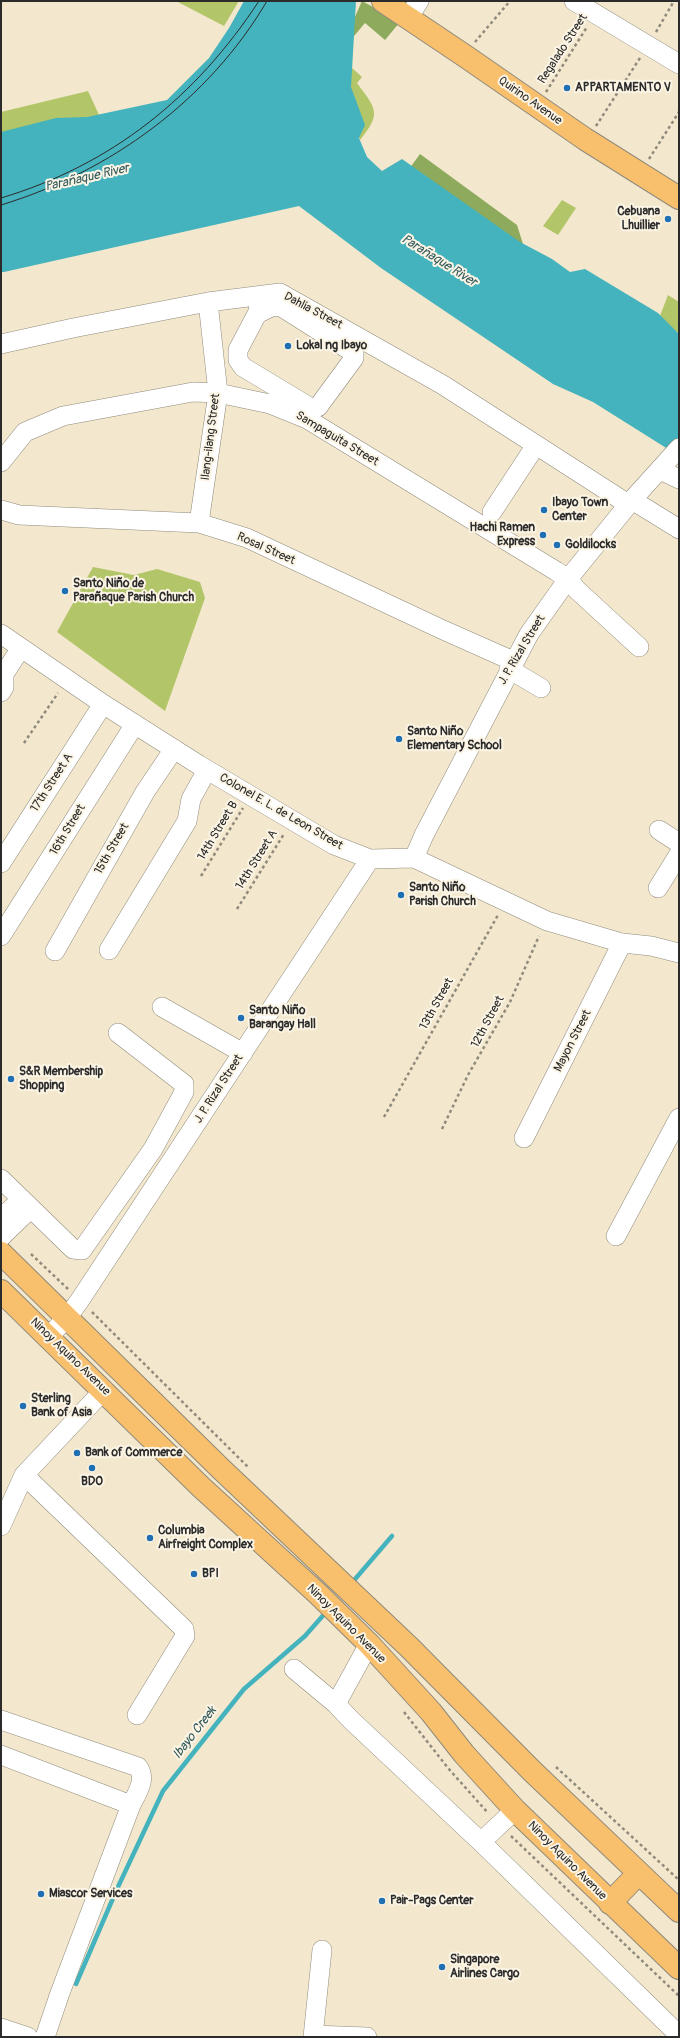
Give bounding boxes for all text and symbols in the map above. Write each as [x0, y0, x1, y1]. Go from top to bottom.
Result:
street label: Regalado Street [535, 11, 591, 87]
street label: Quirino Avenue [495, 74, 565, 128]
place label: APPARTAMENTO V [575, 81, 671, 95]
marker: APPARTAMENTO V [562, 83, 572, 93]
water label: Parañaque River [43, 161, 131, 195]
place label: Cebuana Lhuillier [617, 205, 660, 233]
marker: Cebuana Lhuillier [663, 214, 673, 224]
water label: Parañaque River [398, 232, 480, 290]
street label: Dahlia Street [281, 290, 345, 332]
place label: Lokal ng Ibayo [296, 339, 367, 353]
marker: Lokal ng Ibayo [283, 341, 293, 351]
street label: Ilang-ilang Street [199, 393, 223, 481]
street label: Sampaguita Street [293, 409, 381, 469]
place label: Ibayo Town Center [552, 496, 608, 524]
marker: Ibayo Town Center [539, 505, 549, 515]
place label: Hachi Ramen Express [470, 521, 535, 549]
street label: Rosal Street [235, 530, 297, 568]
marker: Hachi Ramen Express [538, 530, 548, 540]
place label: Goldilocks [565, 538, 616, 552]
marker: Goldilocks [552, 540, 562, 550]
place label: Santo Niño de Parañaque Parish Church [73, 577, 194, 605]
marker: Santo Niño de Parañaque Parish Church [60, 586, 70, 596]
street label: J. P. Rizal Street [496, 612, 548, 688]
place label: Santo Niño Elementary School [407, 725, 502, 753]
marker: Santo Niño Elementary School [394, 734, 404, 744]
street label: 17th Street A [28, 751, 76, 815]
street label: Colonel E. L. de Leon Street [217, 771, 345, 853]
street label: 14th Street B [195, 799, 241, 863]
street label: 16th Street [47, 802, 89, 858]
street label: 15th Street [92, 821, 132, 877]
street label: 14th Street A [233, 827, 281, 893]
place label: Santo Niño Parish Church [409, 881, 476, 909]
marker: Santo Niño Parish Church [396, 890, 406, 900]
street label: 13th Street [417, 976, 457, 1032]
street label: 12th Street [468, 993, 508, 1051]
place label: Santo Niño Barangay Hall [249, 1004, 316, 1032]
street label: Mayon Street [551, 1008, 595, 1074]
marker: Santo Niño Barangay Hall [236, 1013, 246, 1023]
street label: J. P. Rizal Street [191, 1052, 247, 1126]
place label: S&R Membership Shopping [19, 1065, 103, 1093]
marker: S&R Membership Shopping [6, 1074, 16, 1084]
street label: Ninoy Aquino Avenue [27, 1315, 113, 1399]
place label: Sterling Bank of Asia [31, 1392, 92, 1420]
marker: Sterling Bank of Asia [18, 1401, 28, 1411]
place label: Bank of Commerce [85, 1446, 182, 1460]
marker: Bank of Commerce [72, 1448, 82, 1458]
marker: BDO [87, 1463, 97, 1473]
place label: BDO [81, 1475, 103, 1489]
place label: Columbia Airfreight Complex [158, 1524, 253, 1552]
marker: Columbia Airfreight Complex [145, 1533, 155, 1543]
place label: BPI [202, 1567, 219, 1581]
marker: BPI [189, 1569, 199, 1579]
street label: Ninoy Aquino Avenue [304, 1582, 388, 1666]
water label: Ibayo Creek [170, 1704, 220, 1762]
street label: Ninoy Aquino Avenue [525, 1819, 609, 1903]
place label: Miascor Services [49, 1887, 132, 1901]
marker: Miascor Services [36, 1889, 46, 1899]
place label: Pair-Pags Center [390, 1894, 474, 1908]
marker: Pair-Pags Center [377, 1896, 387, 1906]
place label: Singapore Airlines Cargo [450, 1953, 520, 1981]
marker: Singapore Airlines Cargo [437, 1962, 447, 1972]

